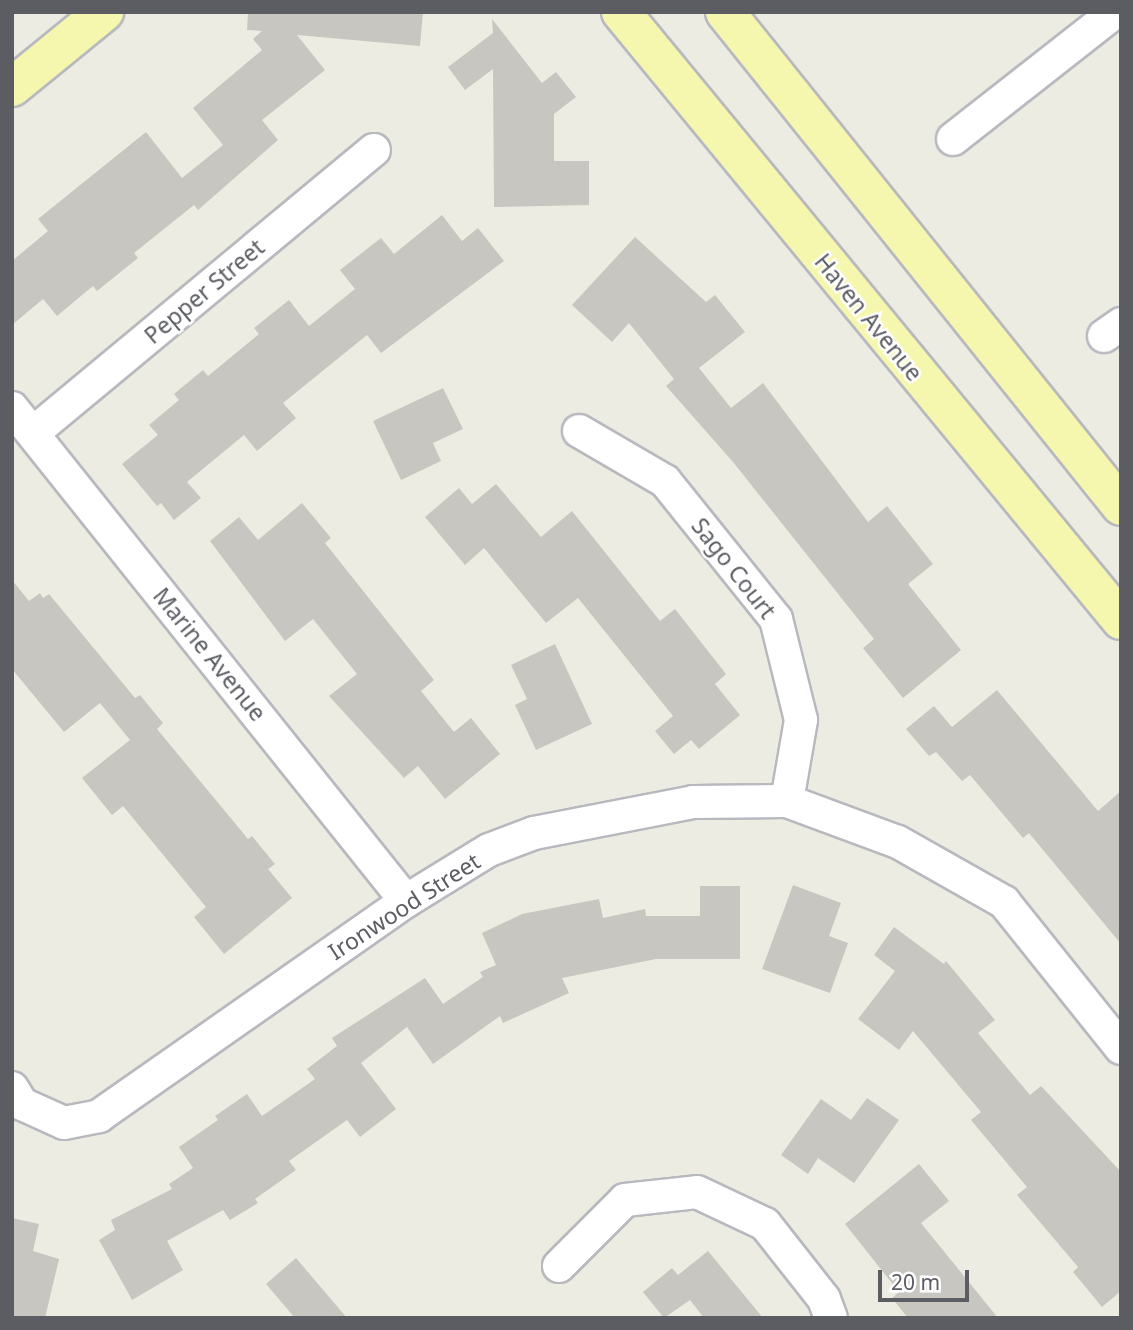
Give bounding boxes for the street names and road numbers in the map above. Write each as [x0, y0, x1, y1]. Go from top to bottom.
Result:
street label: Pepper Street [139, 233, 269, 349]
street label: Haven Avenue [809, 248, 929, 386]
street label: Sago Court [686, 512, 782, 624]
street label: Marine Avenue [148, 582, 272, 726]
street label: Ironwood Street [323, 847, 485, 965]

